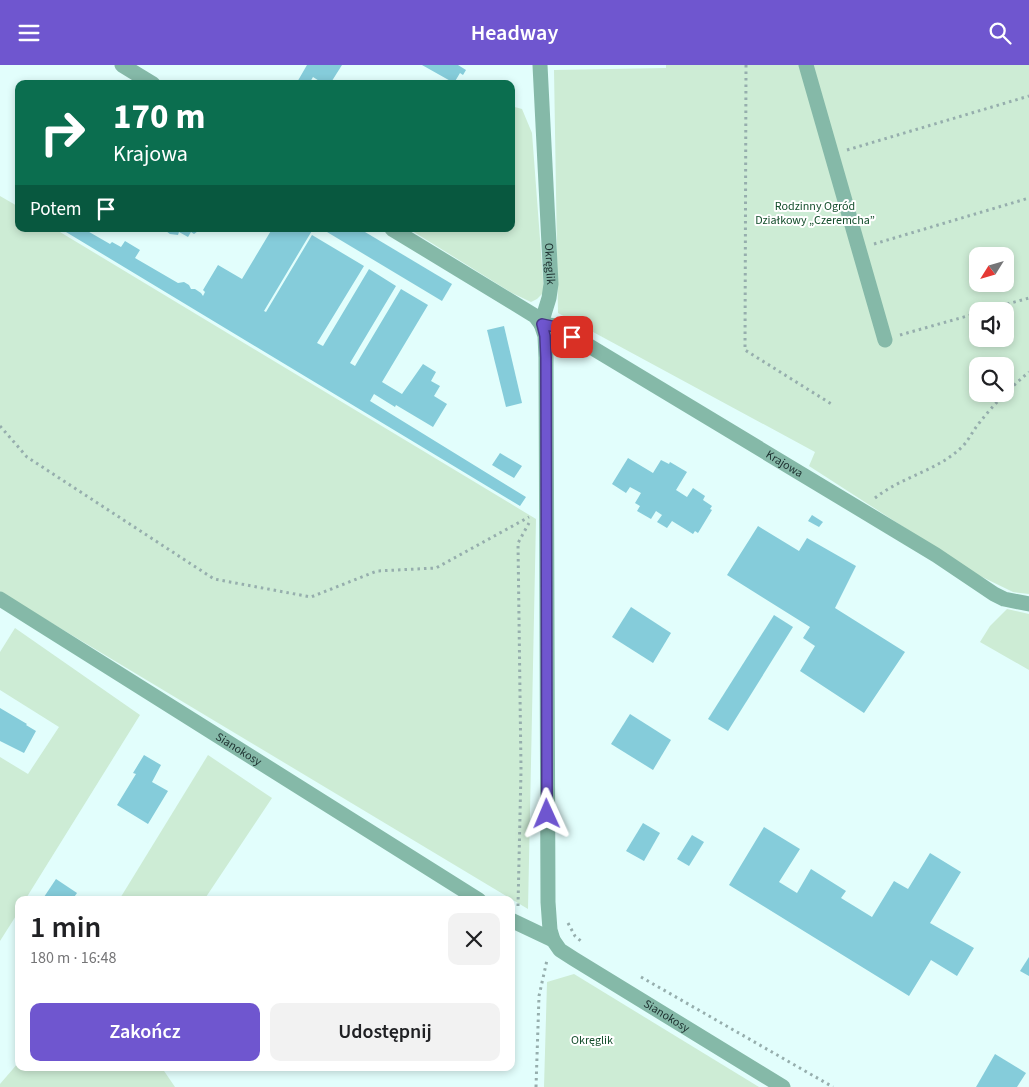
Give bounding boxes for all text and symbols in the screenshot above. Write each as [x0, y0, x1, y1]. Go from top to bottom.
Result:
text: Headway [471, 17, 558, 49]
icon: menu [15, 19, 43, 47]
icon: search [986, 19, 1014, 47]
text: 170 m [113, 92, 205, 142]
icon: right [30, 100, 95, 165]
text: Krajowa [113, 138, 188, 170]
icon: arrive [92, 195, 120, 223]
text: Potem [30, 196, 82, 223]
park label: Rodzinny Ogród Działkowy „Czeremcha” [755, 198, 875, 229]
street label: Okręglik [540, 242, 559, 285]
north arrow [969, 247, 1014, 293]
map controls [969, 247, 1014, 402]
button: sound [969, 302, 1014, 347]
pin [551, 316, 593, 358]
icon: arrive [558, 323, 586, 351]
button: search [969, 357, 1014, 402]
street label: Krajowa [762, 446, 806, 482]
street label: Sianokosy [212, 729, 265, 771]
position arrow [520, 787, 572, 839]
text: 1 min [30, 906, 101, 949]
button: close [448, 913, 500, 965]
text: 180 m · 16:48 [30, 947, 117, 969]
street label: Sianokosy [640, 995, 693, 1037]
button: Zakończ [30, 1003, 260, 1061]
button: Udostępnij [270, 1003, 500, 1061]
park label: Okręglik [571, 1032, 613, 1049]

